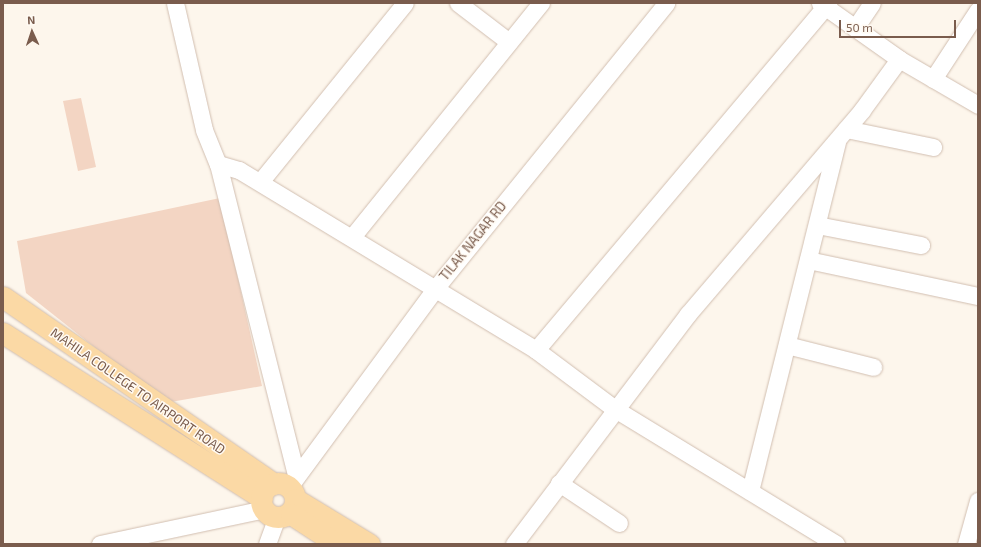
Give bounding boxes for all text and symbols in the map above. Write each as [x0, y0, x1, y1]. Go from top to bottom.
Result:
north arrow [12, 12, 52, 52]
scale bar [841, 12, 958, 38]
text: N [27, 13, 36, 26]
text: 50 m [846, 20, 873, 34]
street label: TILAK NAGAR RD [436, 198, 510, 284]
street label: MAHILA COLLEGE TO AIRPORT ROAD [47, 324, 229, 458]

